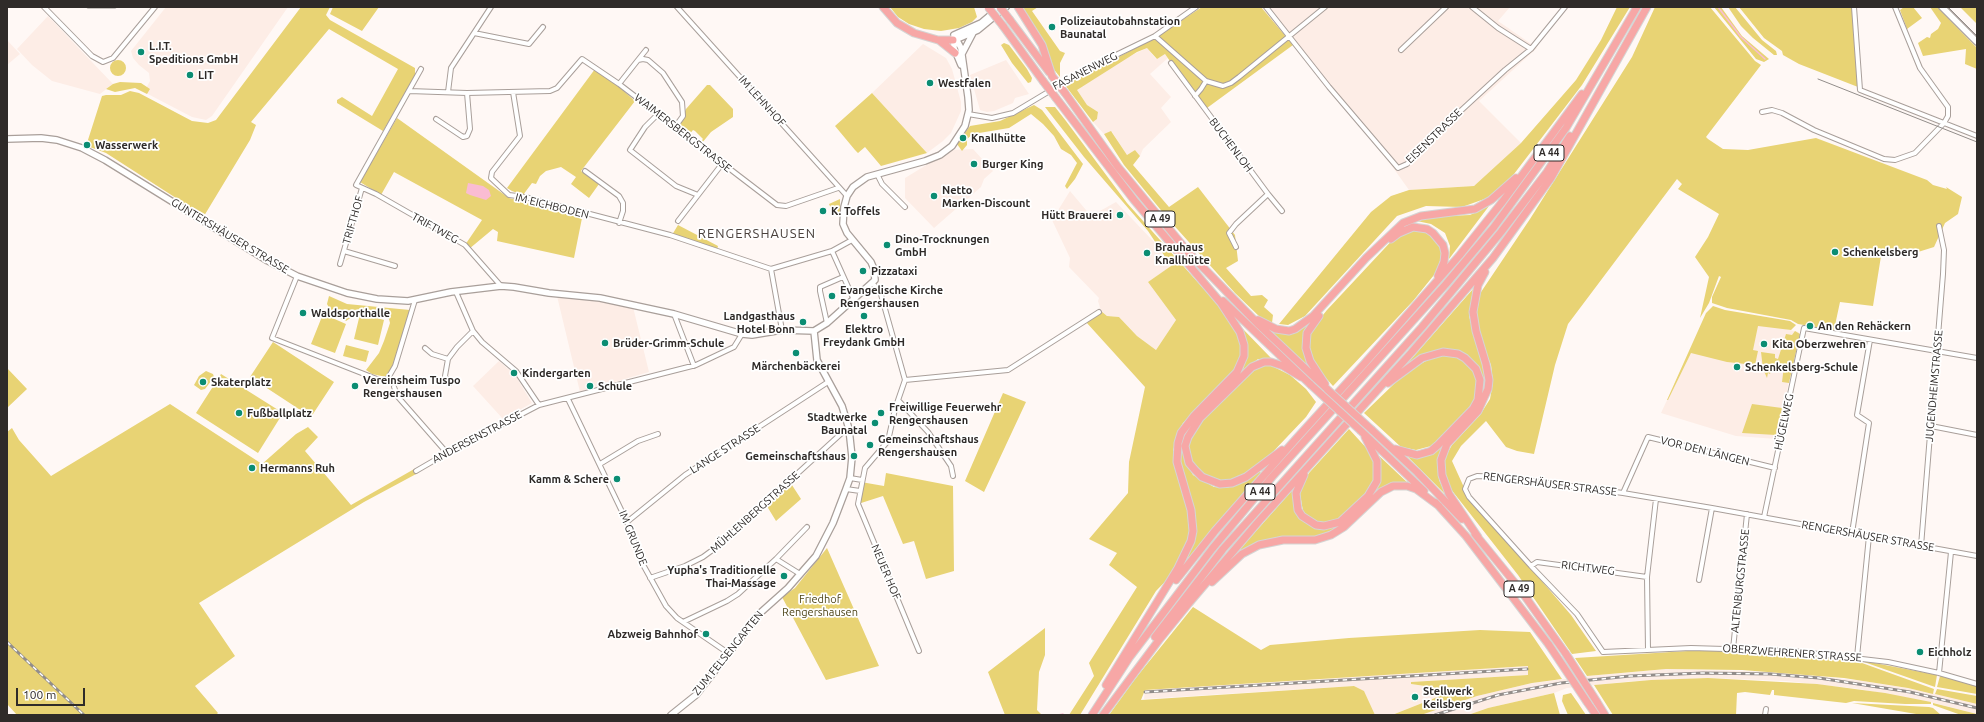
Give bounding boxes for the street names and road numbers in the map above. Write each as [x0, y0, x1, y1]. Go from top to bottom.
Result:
street label: FASANENWEG [1050, 49, 1120, 93]
street label: IM LEHNHOF [736, 73, 788, 129]
street label: WAIMERSBERGSTRASSE [632, 91, 734, 175]
street label: EISENSTRASSE [1403, 106, 1465, 166]
street label: BUCHENLOH [1206, 115, 1256, 175]
road number: A 44 [1534, 145, 1564, 161]
street label: IM EICHBODEN [514, 190, 590, 222]
street label: TRIFTHOF [340, 194, 366, 246]
street label: GUNTERSHÄUSER STRASSE [169, 196, 291, 276]
street label: TRIFTWEG [409, 210, 461, 246]
road number: A 49 [1145, 211, 1175, 227]
street label: JUGENDHEIMSTRASSE [1923, 329, 1945, 443]
street label: HÜGELWEG [1772, 393, 1796, 451]
street label: ANDERSENSTRASSE [430, 408, 524, 466]
street label: LANGE STRASSE [687, 421, 763, 477]
street label: VOR DEN LÄNGEN [1659, 434, 1751, 468]
street label: MÜHLENBERGSTRASSE [708, 468, 802, 556]
street label: RENGERSHÄUSER STRASSE [1482, 469, 1618, 499]
road number: A 44 [1245, 484, 1275, 500]
street label: IM GRUNDE [616, 508, 650, 568]
street label: RENGERSHÄUSER STRASSE [1801, 518, 1935, 554]
street label: ALTENBURGSTRASSE [1728, 528, 1752, 634]
street label: NEUER HOF [868, 542, 904, 602]
street label: RICHTWEG [1560, 558, 1616, 578]
road number: A 49 [1504, 581, 1534, 597]
street label: ZUM FELSENGARTEN [690, 608, 766, 698]
street label: OBERZWEHRENER STRASSE [1722, 642, 1862, 664]

